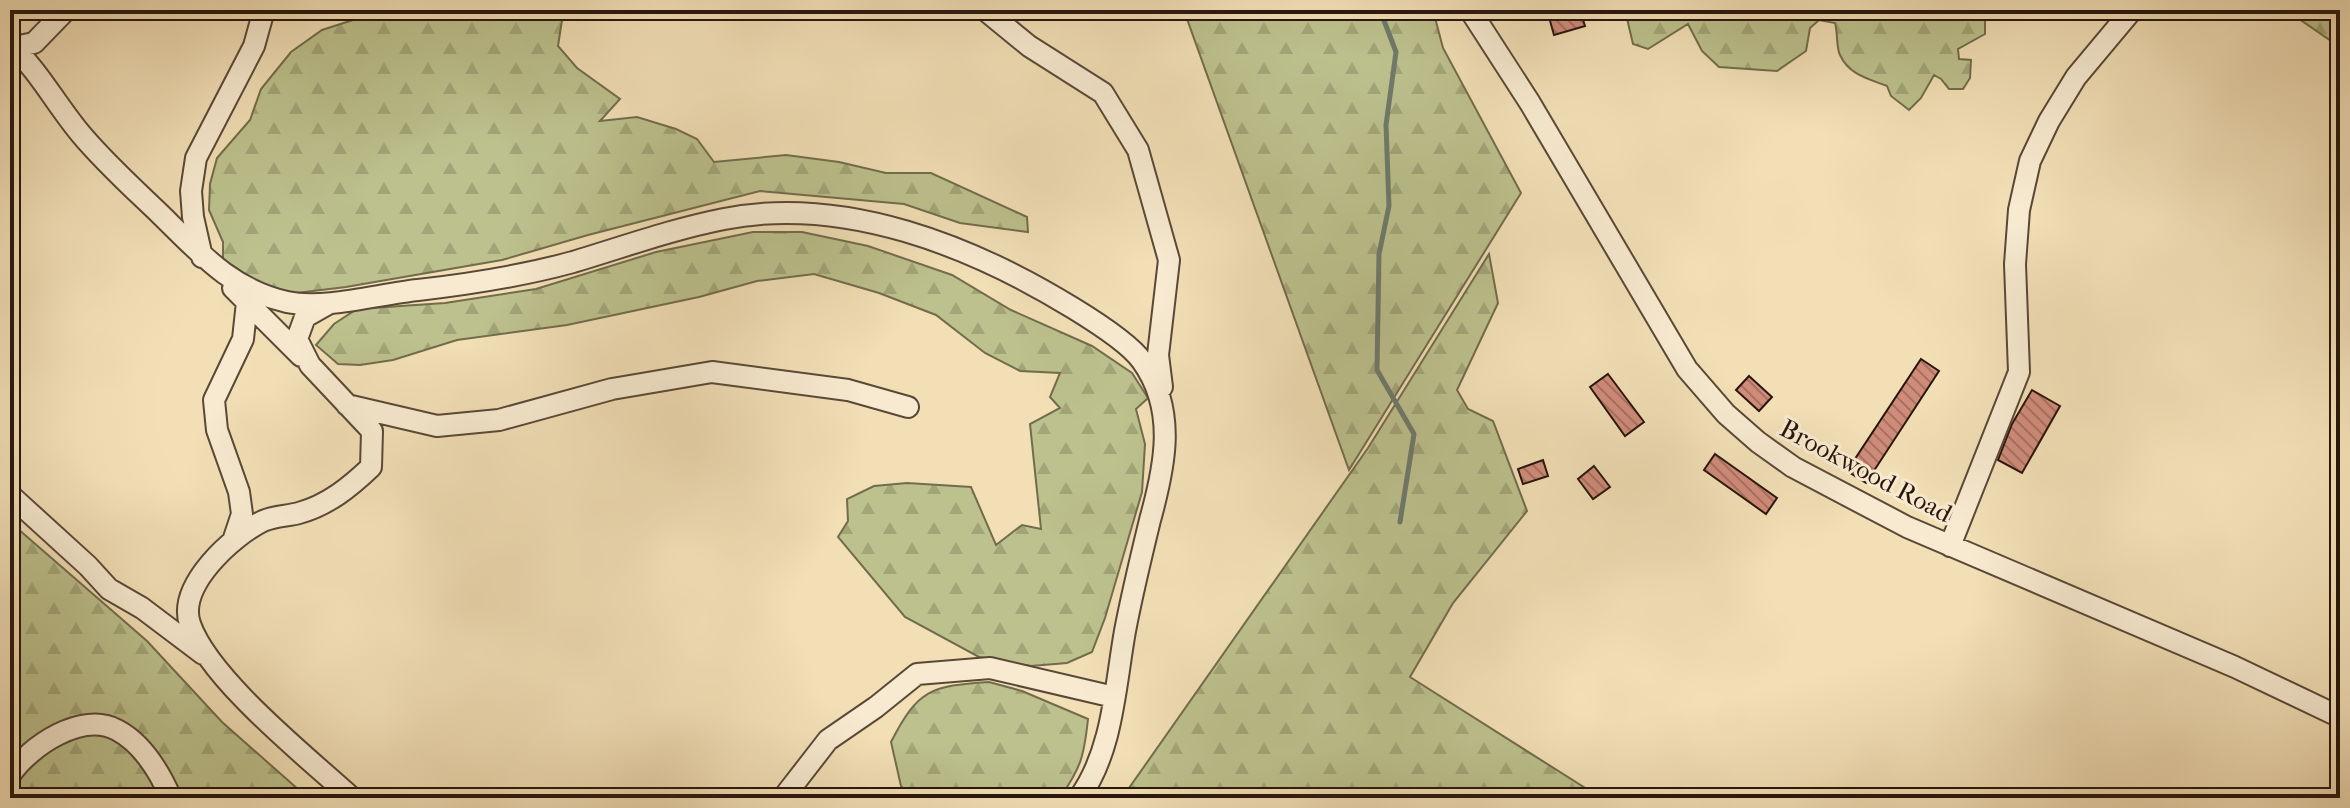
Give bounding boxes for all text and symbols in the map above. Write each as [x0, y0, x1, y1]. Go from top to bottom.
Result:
street label: Brookwood Road [1775, 413, 1958, 530]

